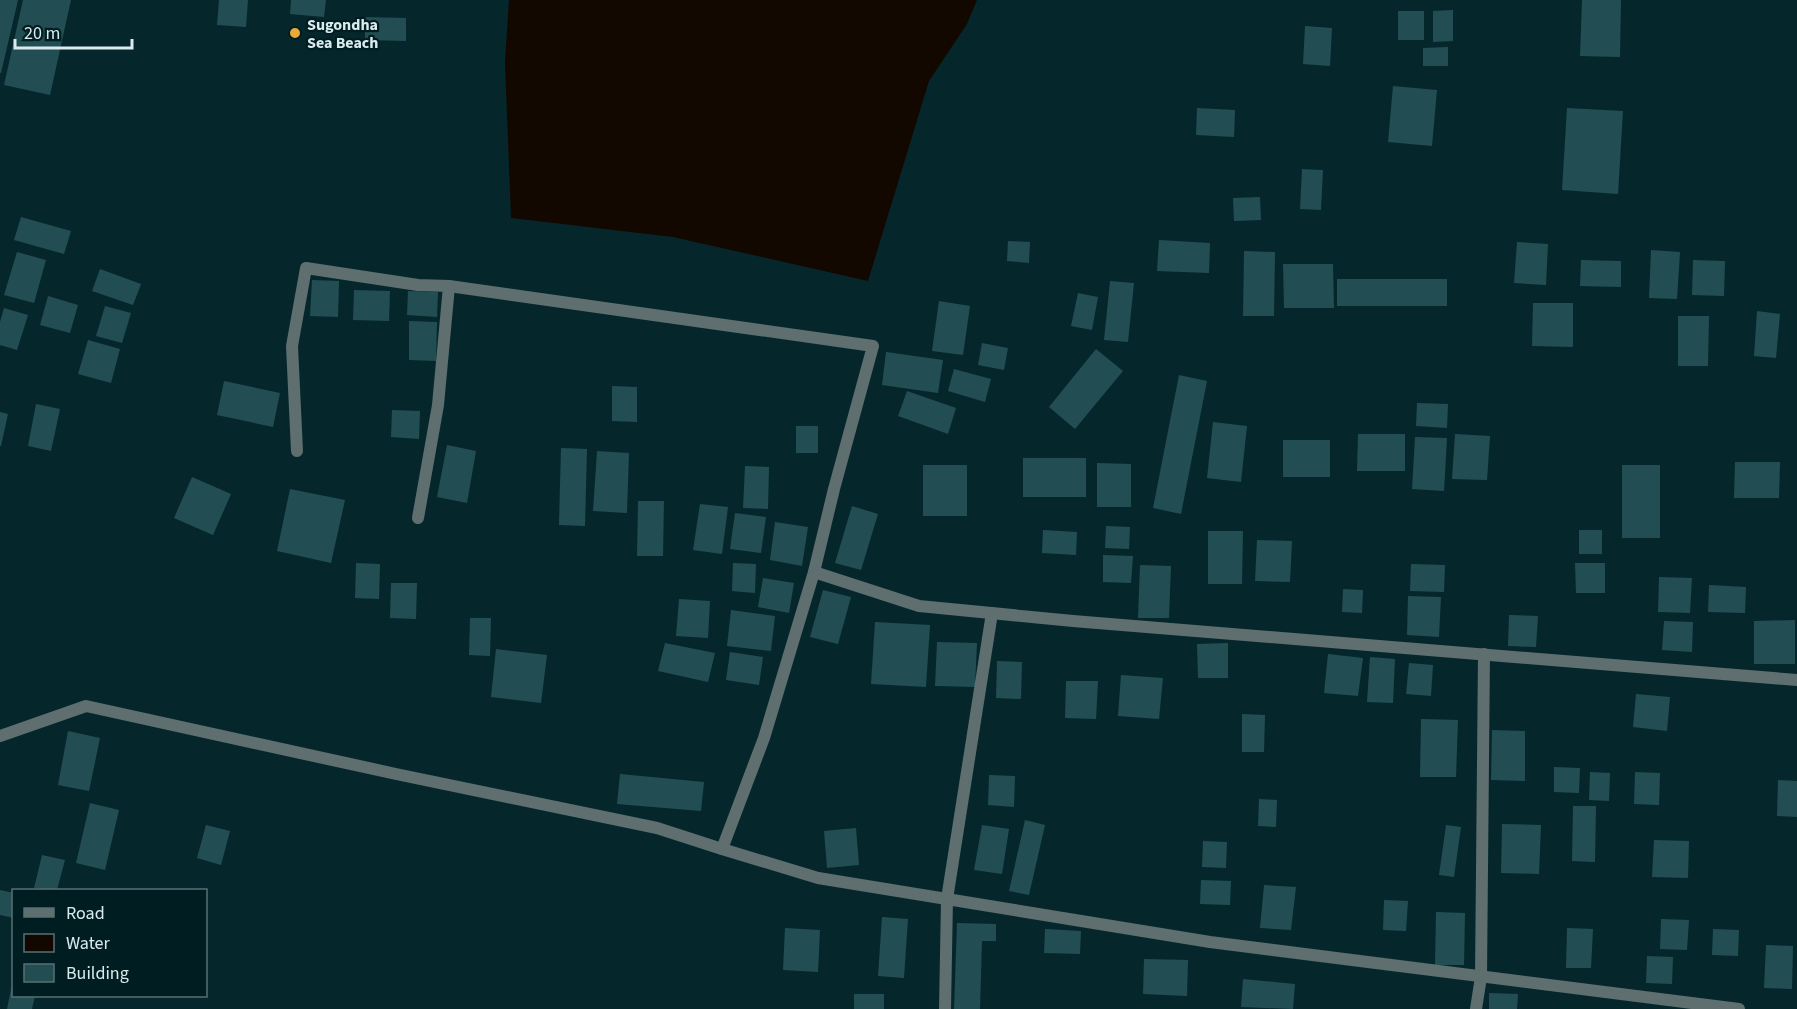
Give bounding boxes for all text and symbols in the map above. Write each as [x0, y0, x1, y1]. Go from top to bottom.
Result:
scale bar [15, 12, 132, 50]
place label: Sugondha Sea Beach [307, 14, 379, 54]
text: 20 m [24, 21, 60, 46]
marker: Sugondha Sea Beach [288, 26, 302, 40]
legend [12, 889, 207, 997]
text: Road [66, 901, 105, 926]
text: Water [66, 931, 110, 956]
text: Building [66, 961, 129, 986]

